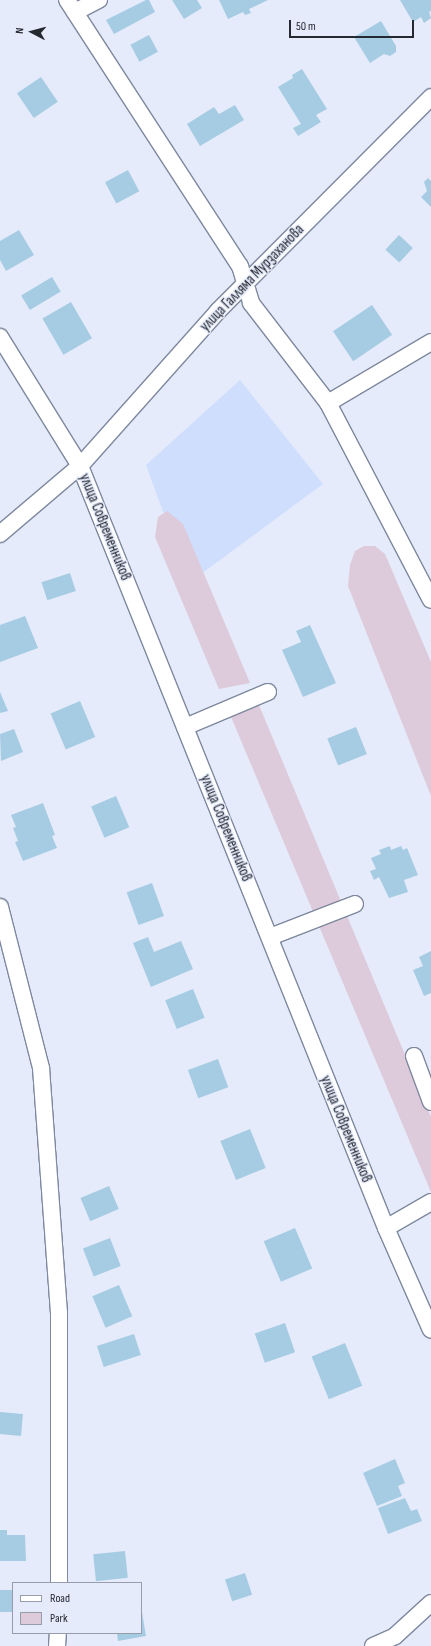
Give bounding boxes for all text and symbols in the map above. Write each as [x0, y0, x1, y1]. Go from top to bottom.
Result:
north arrow [12, 12, 52, 52]
scale bar [291, 12, 416, 38]
text: 50 m [296, 19, 316, 34]
text: N [13, 27, 26, 34]
street label: улица Галляма Мурзаханова [196, 221, 308, 335]
street label: улица Современников [75, 471, 135, 583]
street label: улица Современников [196, 772, 256, 884]
street label: улица Современников [316, 1073, 376, 1185]
legend [12, 1582, 142, 1634]
text: Road [50, 1591, 70, 1606]
text: Park [50, 1611, 68, 1626]

